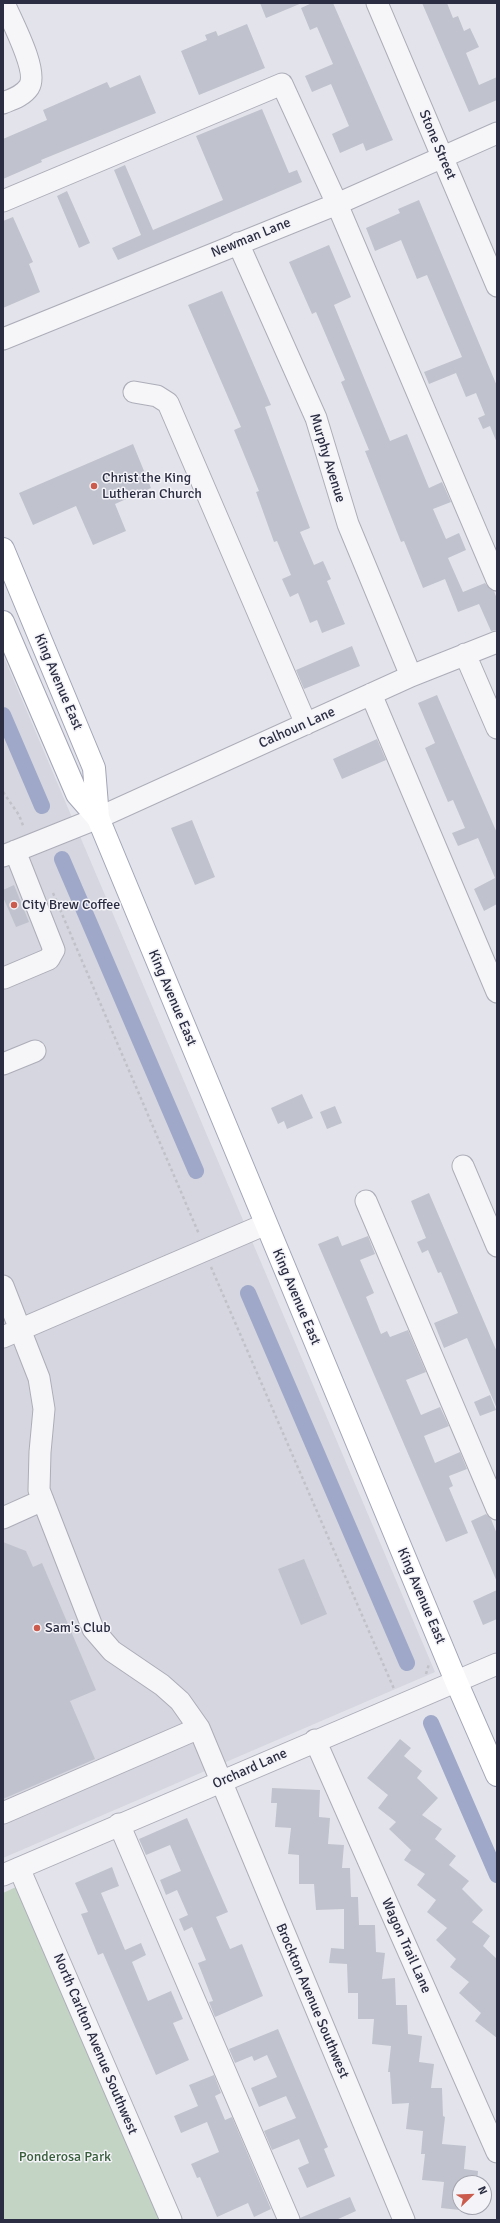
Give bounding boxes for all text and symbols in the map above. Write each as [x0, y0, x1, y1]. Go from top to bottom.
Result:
street label: Stone Street [415, 108, 459, 182]
street label: Newman Lane [209, 214, 293, 262]
street label: Murphy Avenue [305, 411, 349, 505]
place label: Christ the King Lutheran Church [102, 470, 202, 502]
marker: Christ the King Lutheran Church [89, 481, 99, 491]
street label: King Avenue East [30, 631, 86, 733]
street label: Calhoun Lane [256, 704, 338, 752]
place label: City Brew Coffee [22, 897, 120, 913]
marker: City Brew Coffee [9, 900, 19, 910]
street label: King Avenue East [144, 947, 200, 1049]
street label: King Avenue East [268, 1246, 324, 1348]
street label: King Avenue East [393, 1545, 449, 1647]
place label: Sam's Club [45, 1620, 111, 1636]
marker: Sam's Club [32, 1623, 42, 1633]
street label: Orchard Lane [210, 1745, 290, 1793]
street label: Wagon Trail Lane [378, 1896, 434, 1996]
street label: Brockton Avenue Southwest [272, 1921, 352, 2081]
street label: North Carlton Avenue Southwest [49, 1951, 141, 2137]
park label: Ponderosa Park [19, 2149, 111, 2165]
north arrow [452, 2175, 492, 2215]
text: N [475, 2184, 490, 2197]

